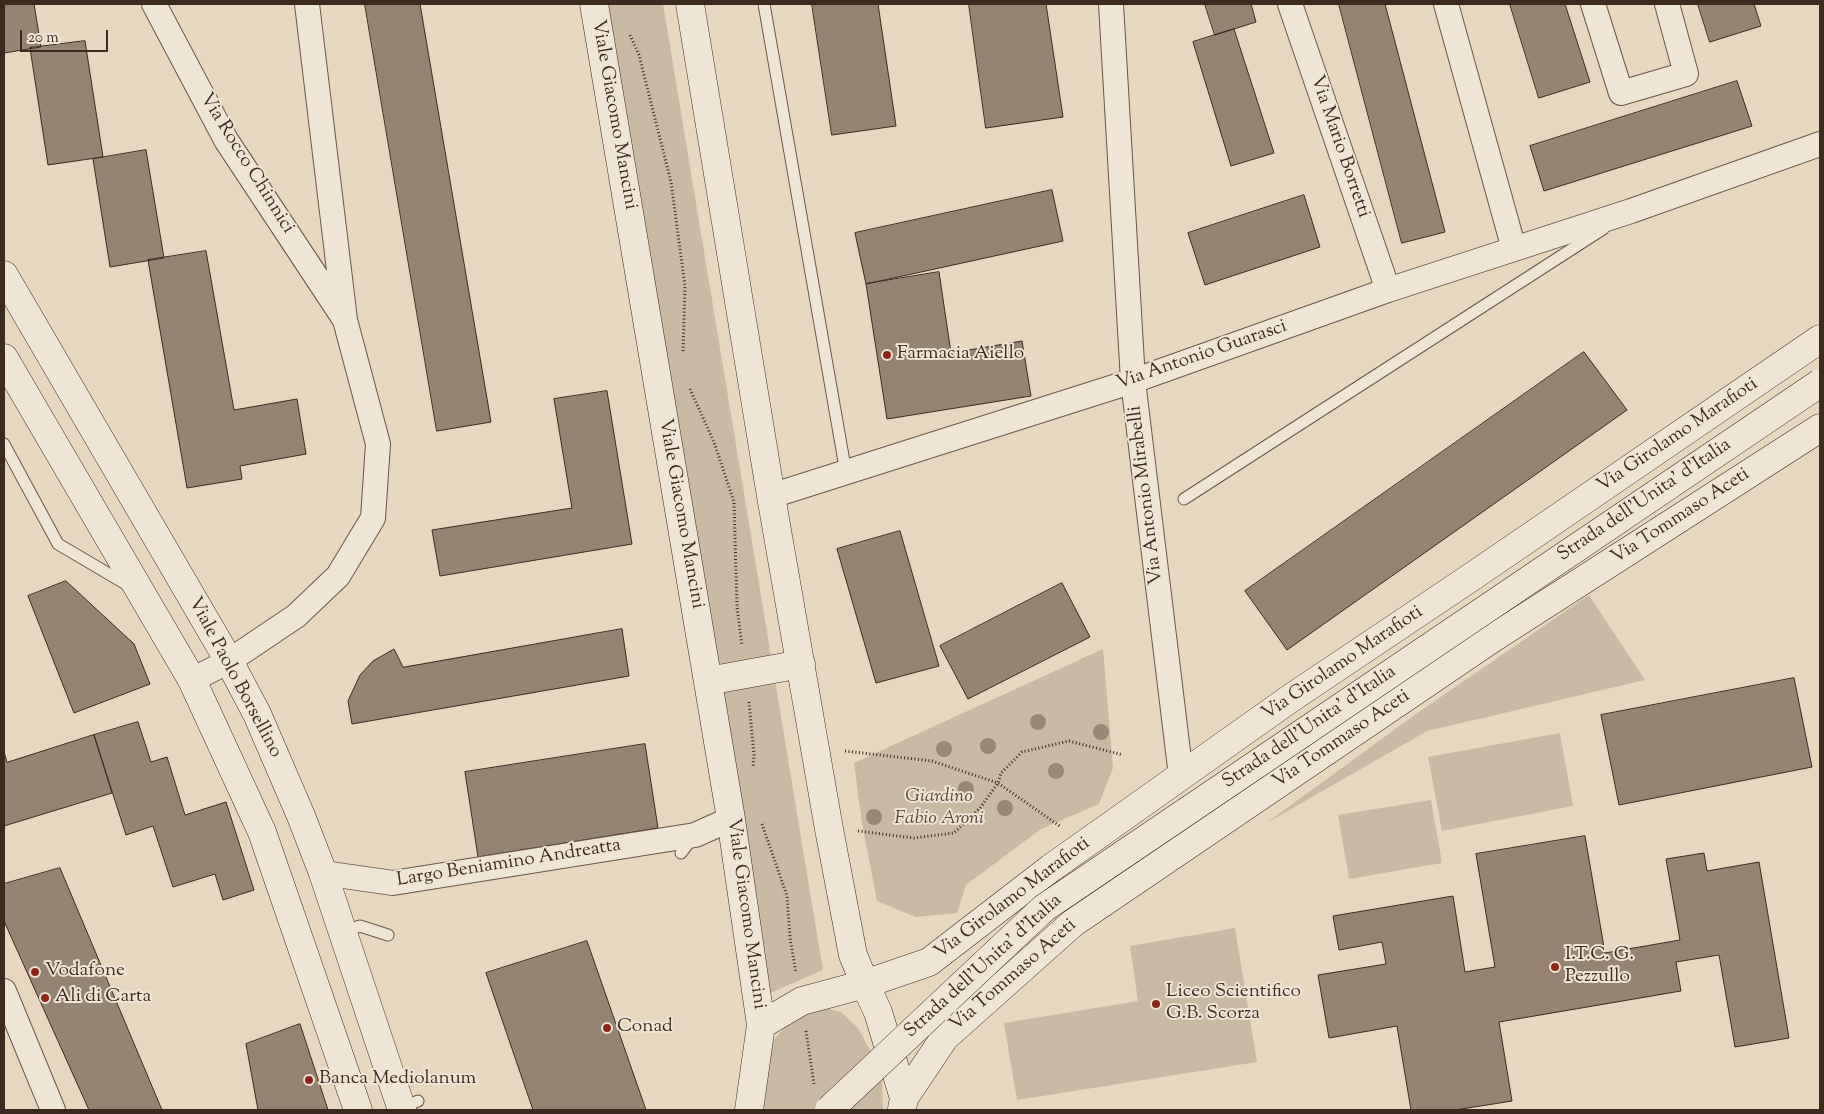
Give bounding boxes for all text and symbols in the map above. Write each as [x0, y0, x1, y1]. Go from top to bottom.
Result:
street label: Viale Giacomo Mancini [585, 18, 641, 212]
scale bar [22, 20, 110, 52]
text: 20 m [28, 28, 59, 49]
street label: Via Mario Borretti [1304, 73, 1374, 221]
street label: Via Rocco Chinnici [194, 90, 298, 238]
street label: Via Antonio Guarasci [1114, 316, 1290, 396]
place label: Farmacia Aiello [897, 344, 1024, 366]
marker: Farmacia Aiello [881, 349, 893, 361]
street label: Via Girolamo Marafioti [1593, 374, 1763, 498]
street label: Via Antonio Mirabelli [1125, 404, 1169, 586]
street label: Viale Giacomo Mancini [652, 417, 708, 611]
street label: Strada dell'Unita' d'Italia [1554, 434, 1736, 568]
street label: Via Tommaso Aceti [1608, 464, 1754, 570]
street label: Viale Paolo Borsellino [182, 594, 286, 762]
street label: Via Girolamo Marafioti [1258, 602, 1428, 726]
street label: Strada dell'Unita' d'Italia [1219, 661, 1401, 795]
street label: Via Tommaso Aceti [1269, 686, 1415, 794]
park label: Giardino Fabio Aroni [894, 787, 984, 831]
street label: Viale Giacomo Mancini [720, 817, 770, 1011]
street label: Via Girolamo Marafioti [931, 833, 1095, 965]
street label: Largo Beniamino Andreatta [395, 835, 623, 893]
street label: Strada dell'Unita' d'Italia [900, 890, 1068, 1044]
street label: Via Tommaso Aceti [946, 915, 1082, 1037]
place label: I.T.C. G. Pezzullo [1565, 945, 1634, 989]
place label: Vodafone [45, 961, 125, 983]
marker: I.T.C. G. Pezzullo [1549, 961, 1561, 973]
marker: Vodafone [29, 966, 41, 978]
place label: Liceo Scientifico G.B. Scorza [1166, 982, 1301, 1026]
place label: Ali di Carta [55, 987, 151, 1009]
marker: Ali di Carta [39, 992, 51, 1004]
marker: Liceo Scientifico G.B. Scorza [1150, 998, 1162, 1010]
place label: Conad [617, 1017, 673, 1039]
marker: Conad [601, 1022, 613, 1034]
place label: Banca Mediolanum [319, 1069, 476, 1091]
marker: Banca Mediolanum [303, 1074, 315, 1086]

